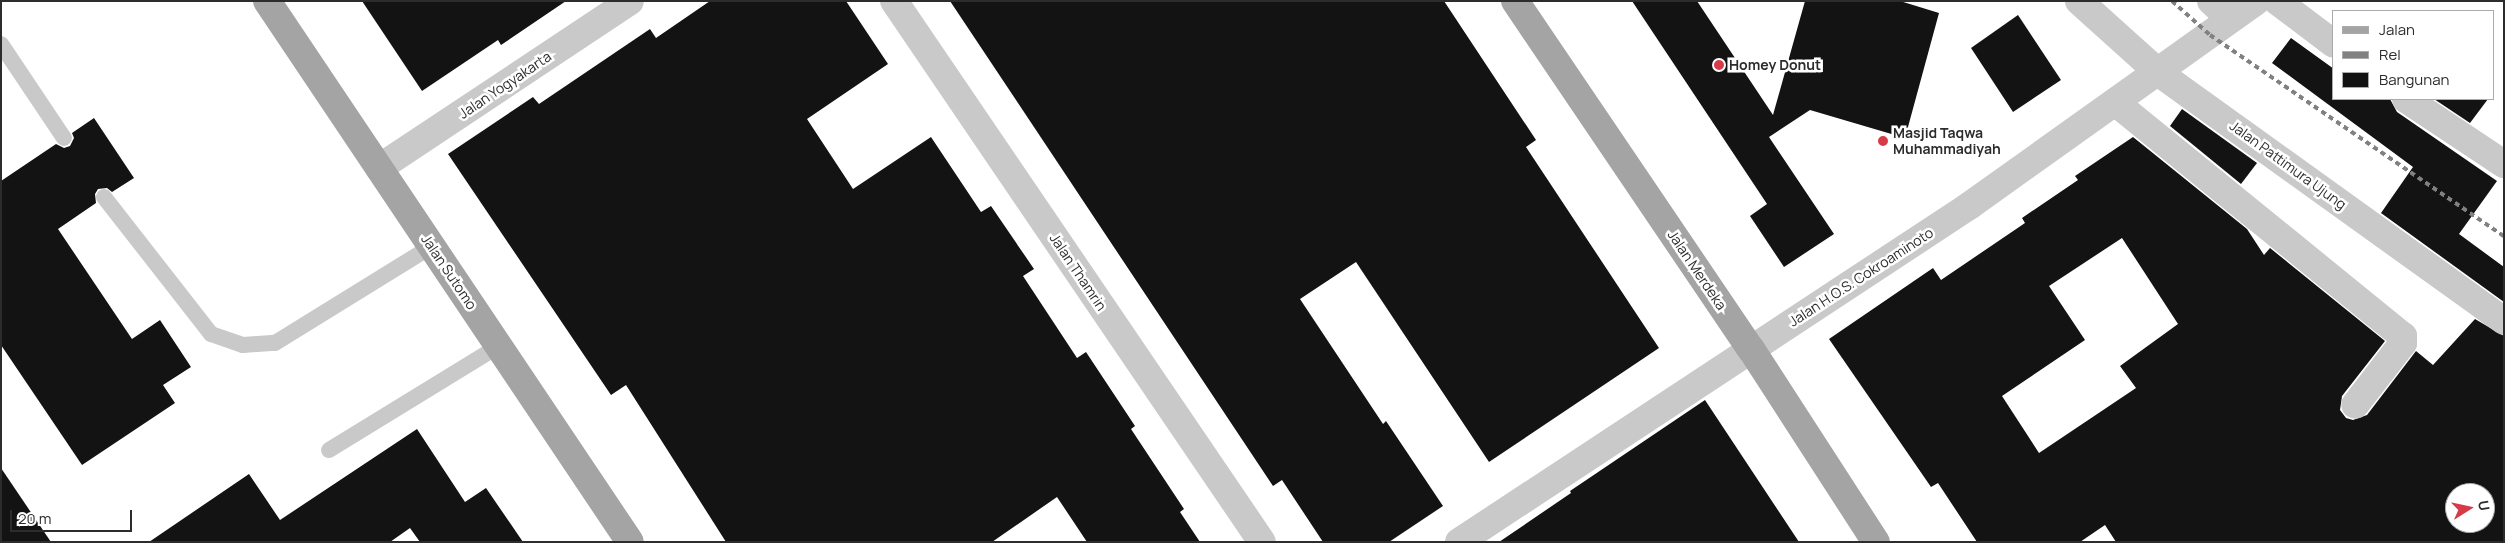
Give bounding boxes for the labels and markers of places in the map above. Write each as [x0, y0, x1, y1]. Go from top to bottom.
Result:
place label: Homey Donut [1729, 57, 1821, 73]
marker: Homey Donut [1713, 59, 1725, 71]
place label: Masjid Taqwa Muhammadiyah [1893, 125, 2001, 158]
marker: Masjid Taqwa Muhammadiyah [1877, 135, 1889, 147]

